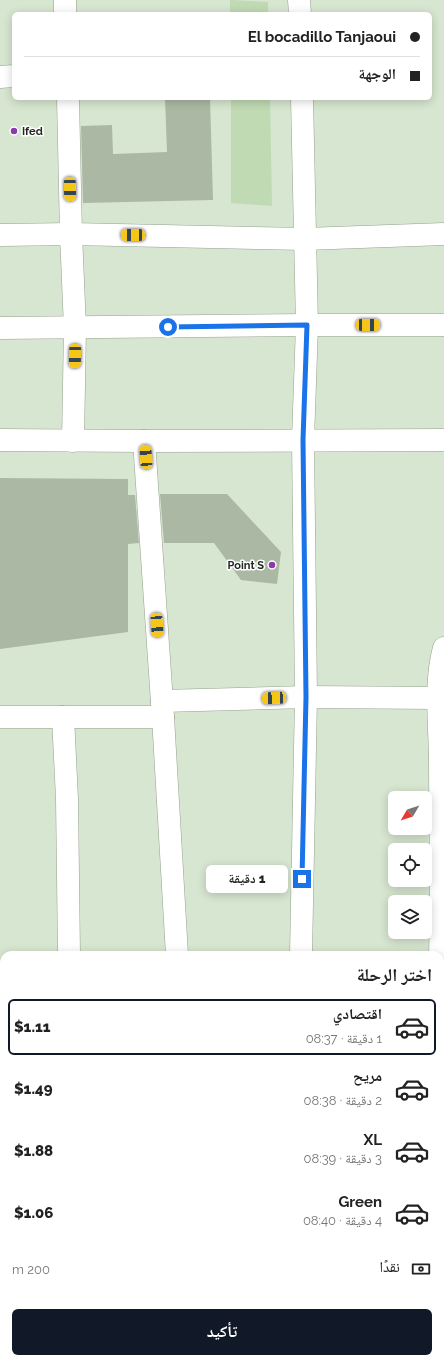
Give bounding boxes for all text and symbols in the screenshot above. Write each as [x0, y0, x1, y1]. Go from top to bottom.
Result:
text: El bocadillo Tanjaoui [248, 28, 396, 46]
text: الوجهة [358, 65, 396, 83]
place label: Ifed [22, 125, 43, 138]
marker: Ifed [9, 126, 19, 136]
car [64, 177, 76, 201]
car [121, 229, 145, 241]
route start [159, 318, 177, 336]
car [356, 319, 380, 331]
car [69, 344, 81, 368]
car [139, 445, 153, 469]
place label: Point S [228, 559, 264, 572]
marker: Point S [267, 560, 277, 570]
car [150, 613, 164, 637]
car [262, 692, 286, 704]
north arrow [388, 791, 432, 835]
map controls [388, 791, 432, 939]
button: locate [388, 843, 432, 887]
callout: 1 دقيقة [206, 865, 288, 893]
route end [293, 870, 311, 888]
text: 1 دقيقة [228, 871, 266, 886]
button: layers [388, 895, 432, 939]
text: اختر الرحلة [357, 964, 432, 985]
text: اقتصادي [333, 1005, 382, 1023]
icon: car [394, 1009, 430, 1045]
text: $1.11 [14, 1018, 51, 1036]
text: 1 دقيقة · 08:37 [306, 1031, 382, 1046]
text: مريح [353, 1067, 382, 1085]
icon: car [394, 1071, 430, 1107]
text: $1.49 [14, 1080, 52, 1098]
text: 2 دقيقة · 08:38 [304, 1093, 382, 1108]
text: XL [364, 1131, 382, 1149]
icon: car [394, 1133, 430, 1169]
text: $1.88 [14, 1142, 53, 1160]
text: 3 دقيقة · 08:39 [304, 1151, 382, 1166]
text: Green [338, 1193, 382, 1211]
icon: car [394, 1195, 430, 1231]
text: $1.06 [14, 1204, 53, 1222]
text: 4 دقيقة · 08:40 [303, 1213, 382, 1228]
text: نقدًا [379, 1258, 400, 1276]
icon: cash [410, 1258, 432, 1280]
text: 200 m [12, 1262, 50, 1277]
button: تأكيد [12, 1309, 432, 1355]

